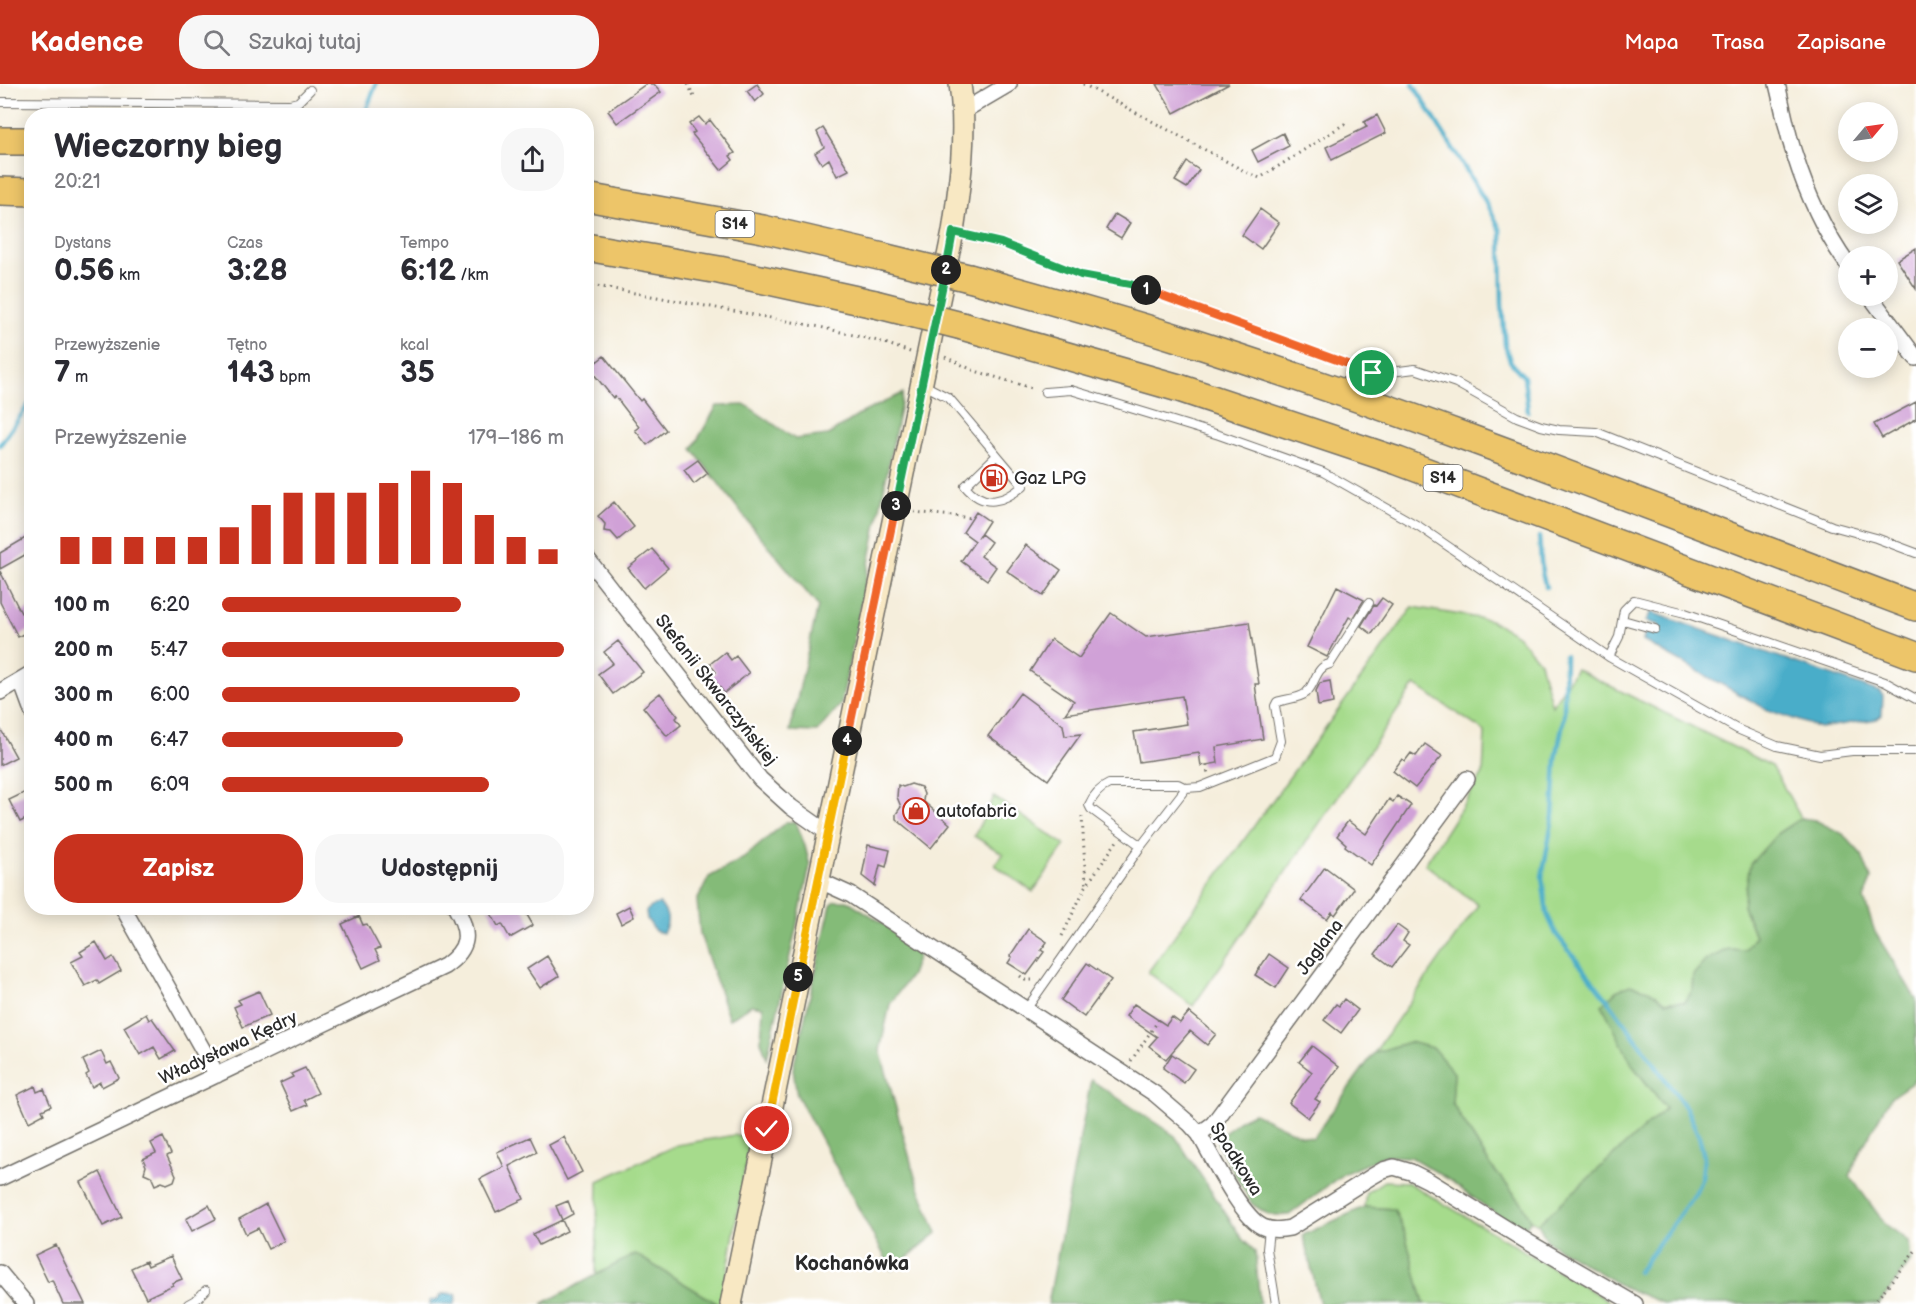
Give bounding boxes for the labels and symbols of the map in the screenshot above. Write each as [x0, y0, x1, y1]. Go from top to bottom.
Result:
north arrow [1838, 102, 1898, 162]
road number: S14 [716, 211, 754, 237]
pin: 2 [931, 255, 961, 285]
pin: 1 [1131, 275, 1161, 305]
pin [1346, 347, 1397, 398]
fuel station icon: Gaz LPG [979, 463, 1009, 493]
road number: S14 [1424, 465, 1462, 491]
place label: Gaz LPG [1014, 468, 1086, 489]
pin: 3 [881, 491, 911, 521]
street label: Stefanii Skwarczyńskiej [651, 610, 781, 770]
pin: 4 [832, 726, 862, 756]
shop icon: autofabric [901, 796, 931, 826]
place label: autofabric [936, 801, 1017, 822]
street label: Jaglana [1292, 915, 1348, 979]
pin: 5 [783, 962, 813, 992]
street label: Władysława Kędry [156, 1006, 301, 1089]
pin [741, 1103, 792, 1154]
street label: Spadkowa [1205, 1118, 1267, 1200]
district label: Kochanówka [795, 1252, 909, 1276]

